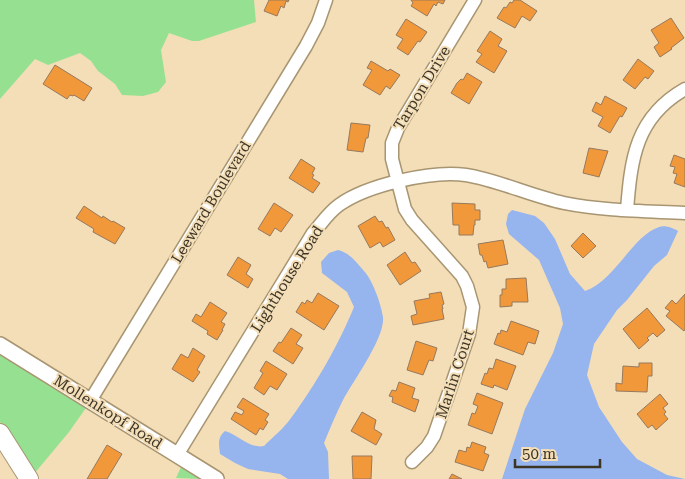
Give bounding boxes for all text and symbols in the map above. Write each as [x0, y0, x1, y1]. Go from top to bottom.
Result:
street label: Tarpon Drive [390, 43, 454, 133]
street label: Leeward Boulevard [167, 137, 255, 266]
street label: Lighthouse Road [247, 222, 327, 336]
street label: Marlin Court [432, 327, 478, 421]
street label: Mollenkopf Road [50, 371, 166, 453]
scale bar [515, 436, 600, 468]
text: 50 m [522, 445, 557, 463]

